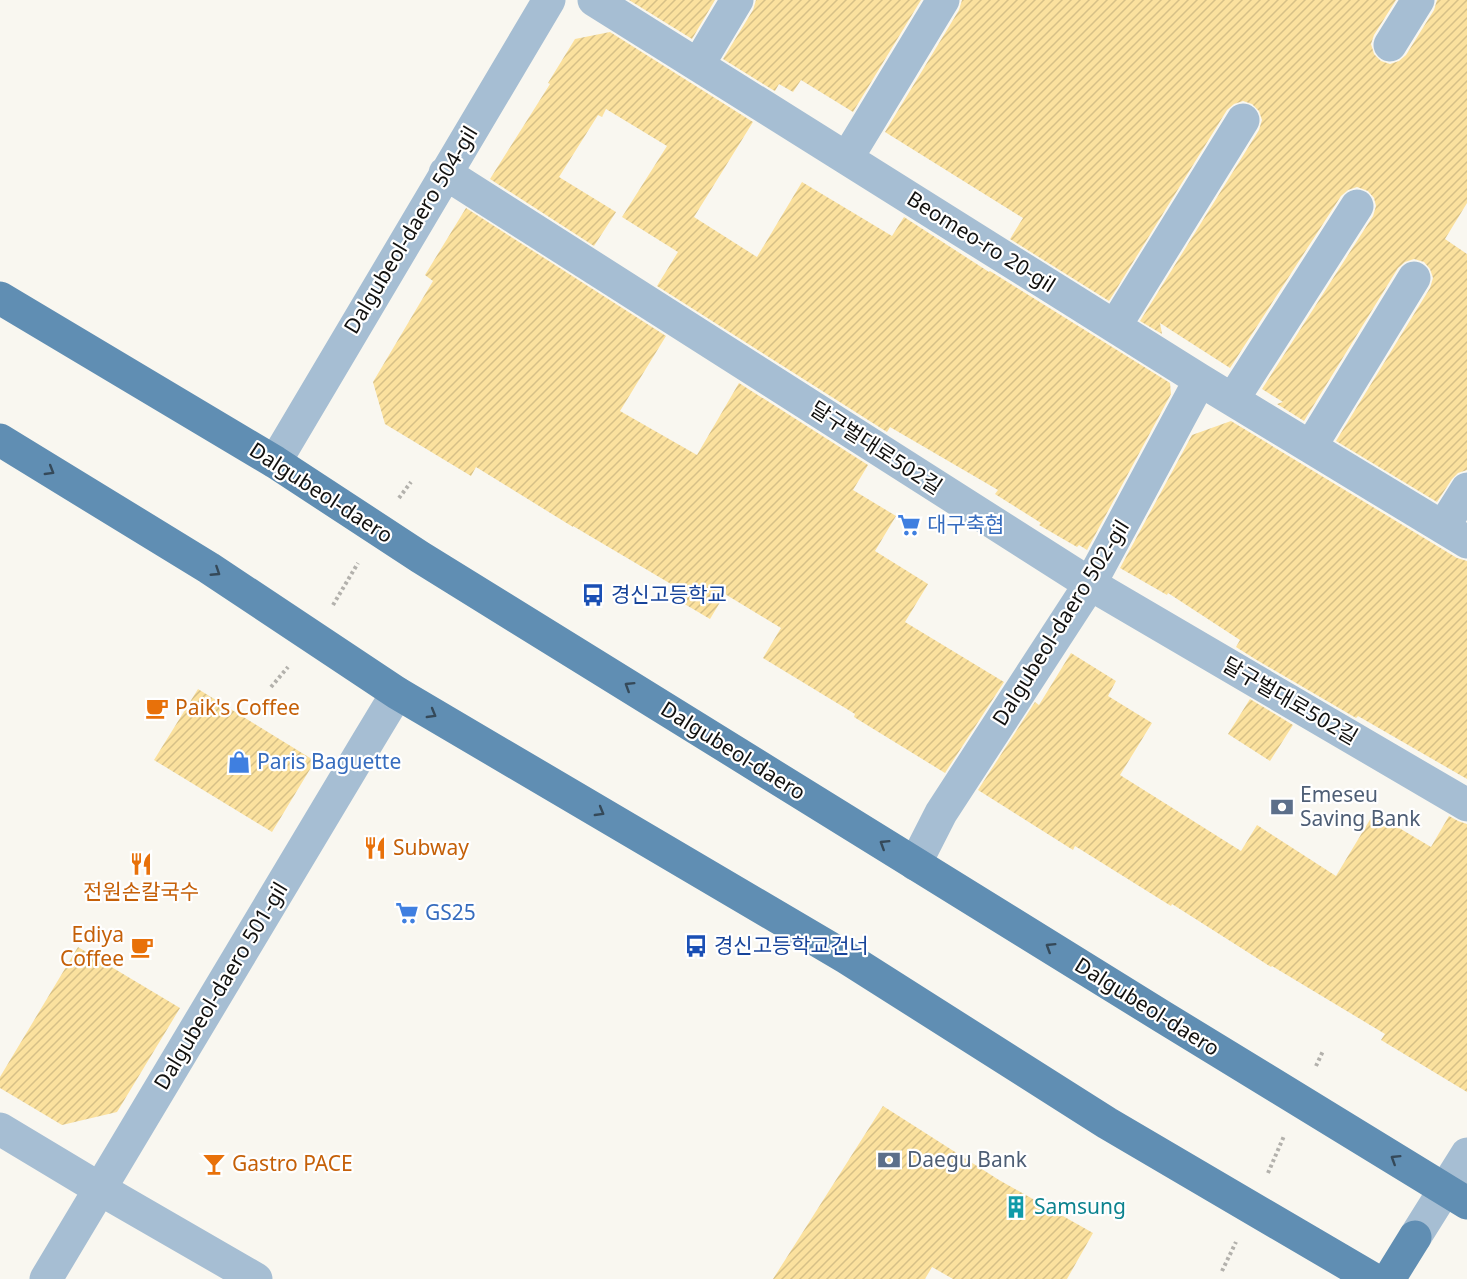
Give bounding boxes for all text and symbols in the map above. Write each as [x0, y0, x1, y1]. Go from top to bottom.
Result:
street label: Dalgubeol-daero 504-gil [337, 120, 483, 339]
street label: Beomeo-ro 20-gil [902, 184, 1061, 298]
street label: 달구벌대로502길 [805, 394, 948, 500]
street label: Dalgubeol-daero [244, 435, 399, 549]
one-way arrow [44, 463, 54, 475]
place label: 대구축협 [927, 510, 1004, 538]
supermarket icon: 대구축협 [896, 512, 922, 538]
street label: Dalgubeol-daero 502-gil [985, 514, 1135, 731]
one-way arrow [210, 565, 221, 576]
place label: 경신고등학교 [611, 580, 727, 608]
bus stop icon: 경신고등학교 [580, 582, 606, 608]
street label: 달구벌대로502길 [1218, 650, 1363, 750]
one-way arrow [625, 682, 635, 694]
place label: Paik's Coffee [175, 693, 300, 721]
street label: Dalgubeol-daero [656, 694, 811, 806]
cafe icon: Paik's Coffee [144, 695, 170, 721]
one-way arrow [426, 706, 436, 718]
place label: Paris Baguette [257, 747, 401, 775]
shop icon: Paris Baguette [226, 749, 252, 775]
place label: Emeseu Saving Bank [1300, 780, 1421, 832]
bank icon: Emeseu Saving Bank [1269, 794, 1295, 820]
one-way arrow [594, 805, 604, 817]
place label: Subway [393, 833, 469, 861]
restaurant icon: Subway [362, 835, 388, 861]
one-way arrow [880, 840, 890, 852]
restaurant icon: 전원손칼국수 [128, 851, 154, 877]
street label: Dalgubeol-daero 501-gil [147, 876, 293, 1095]
place label: 전원손칼국수 [83, 877, 199, 905]
place label: GS25 [425, 898, 476, 926]
supermarket icon: GS25 [394, 900, 420, 926]
place label: Ediya Coffee [60, 920, 124, 972]
place label: 경신고등학교건너 [714, 931, 869, 959]
bus stop icon: 경신고등학교건너 [683, 933, 709, 959]
cafe icon: Ediya Coffee [129, 934, 155, 960]
one-way arrow [1046, 942, 1056, 954]
street label: Dalgubeol-daero [1070, 950, 1225, 1062]
place label: Daegu Bank [907, 1145, 1028, 1173]
bank icon: Daegu Bank [876, 1147, 902, 1173]
place label: Gastro PACE [232, 1149, 353, 1177]
bar icon: Gastro PACE [201, 1151, 227, 1177]
one-way arrow [1391, 1155, 1401, 1167]
place label: Samsung [1034, 1192, 1126, 1220]
building icon: Samsung [1003, 1194, 1029, 1220]

